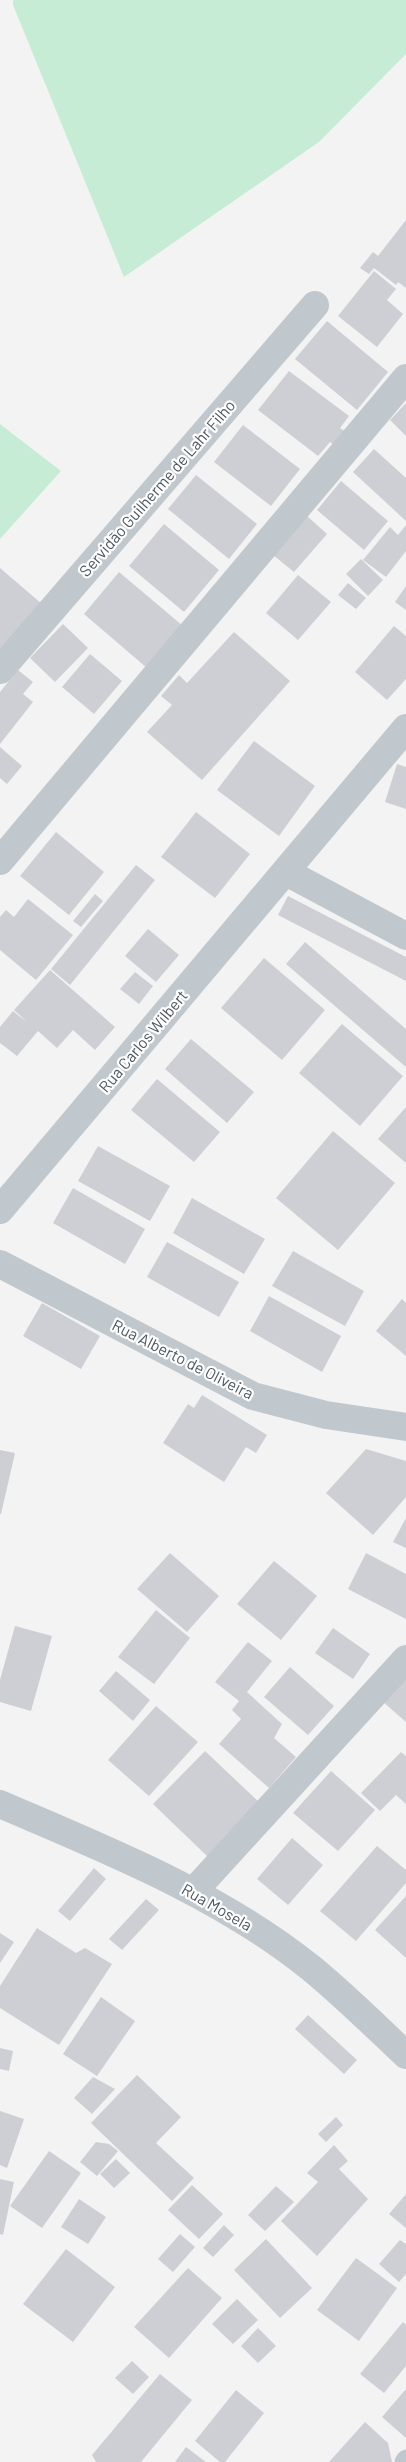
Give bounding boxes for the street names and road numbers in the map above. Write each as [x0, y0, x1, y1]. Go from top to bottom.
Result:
street label: Servidão Guilherme de Lahr Filho [75, 395, 239, 580]
street label: Rua Carlos Wilbert [94, 986, 191, 1096]
street label: Rua Alberto de Oliveira [109, 1315, 257, 1402]
street label: Rua Mosela [179, 1879, 256, 1934]

